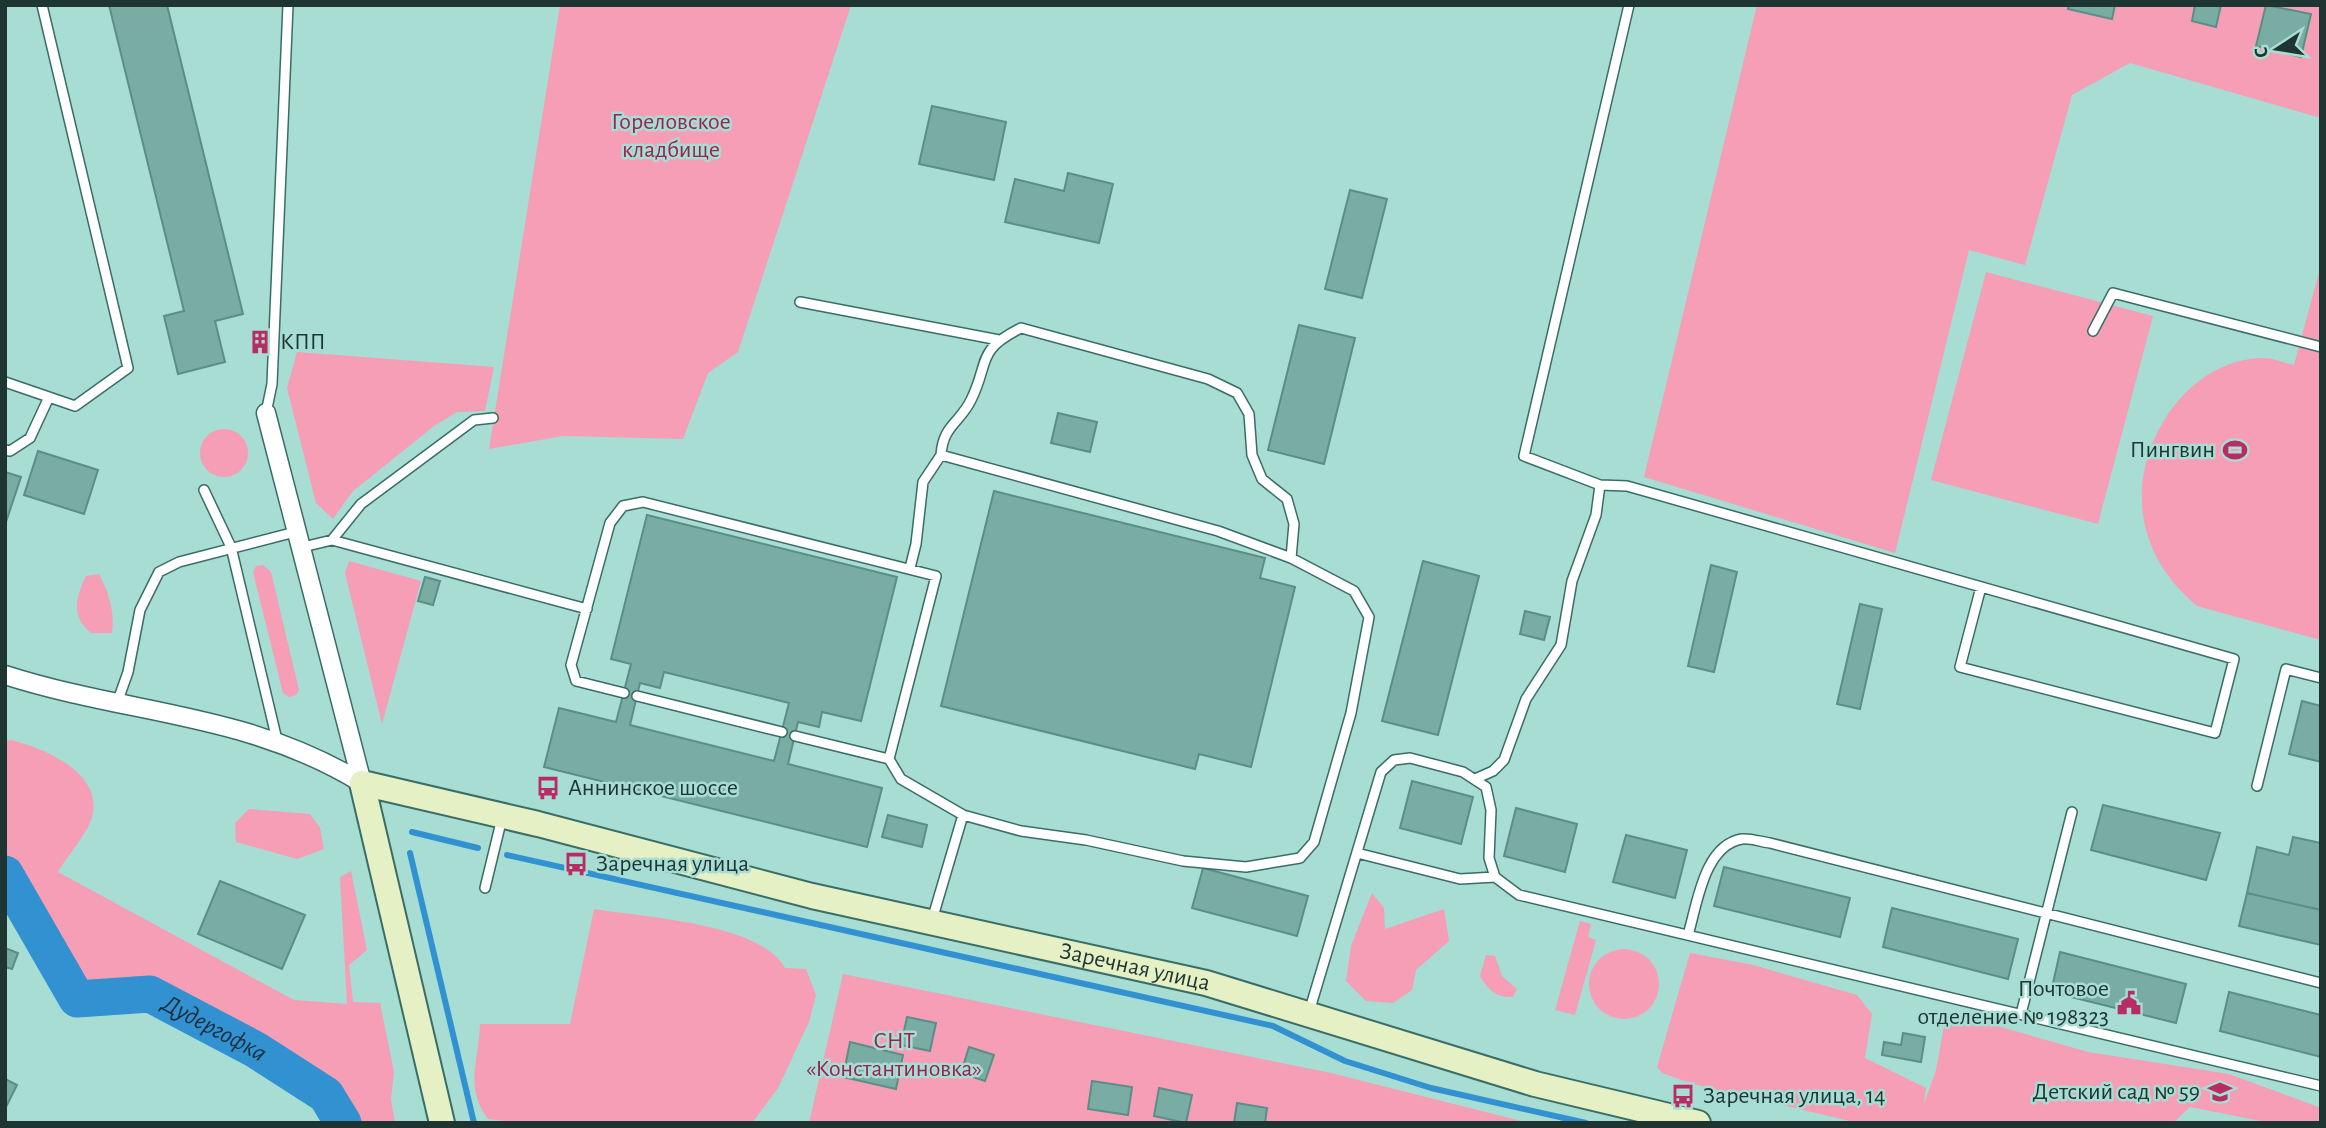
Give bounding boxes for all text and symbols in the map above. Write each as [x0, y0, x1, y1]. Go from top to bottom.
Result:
north arrow [2242, 14, 2312, 84]
text: С [2251, 45, 2272, 59]
park label: Гореловское кладбище [611, 110, 731, 162]
building icon: КПП [246, 328, 274, 356]
place label: КПП [280, 330, 326, 354]
sports icon: Пингвин [2221, 436, 2249, 464]
place label: Пингвин [2130, 438, 2215, 462]
bus stop icon: Аннинское шоссе [534, 774, 562, 802]
place label: Аннинское шоссе [568, 776, 738, 800]
bus stop icon: Заречная улица [562, 850, 590, 878]
place label: Заречная улица [596, 852, 749, 876]
street label: Заречная улица [1058, 939, 1212, 996]
place label: Почтовое отделение № 198323 [1917, 977, 2109, 1029]
water label: Дудергофка [156, 989, 272, 1066]
public building icon: Почтовое отделение № 198323 [2115, 989, 2143, 1017]
park label: СНТ «Константиновка» [806, 1029, 982, 1081]
school or university icon: Детский сад № 59 [2206, 1078, 2234, 1106]
place label: Детский сад № 59 [2033, 1080, 2200, 1104]
bus stop icon: Заречная улица, 14 [1669, 1082, 1697, 1110]
place label: Заречная улица, 14 [1703, 1084, 1885, 1108]

